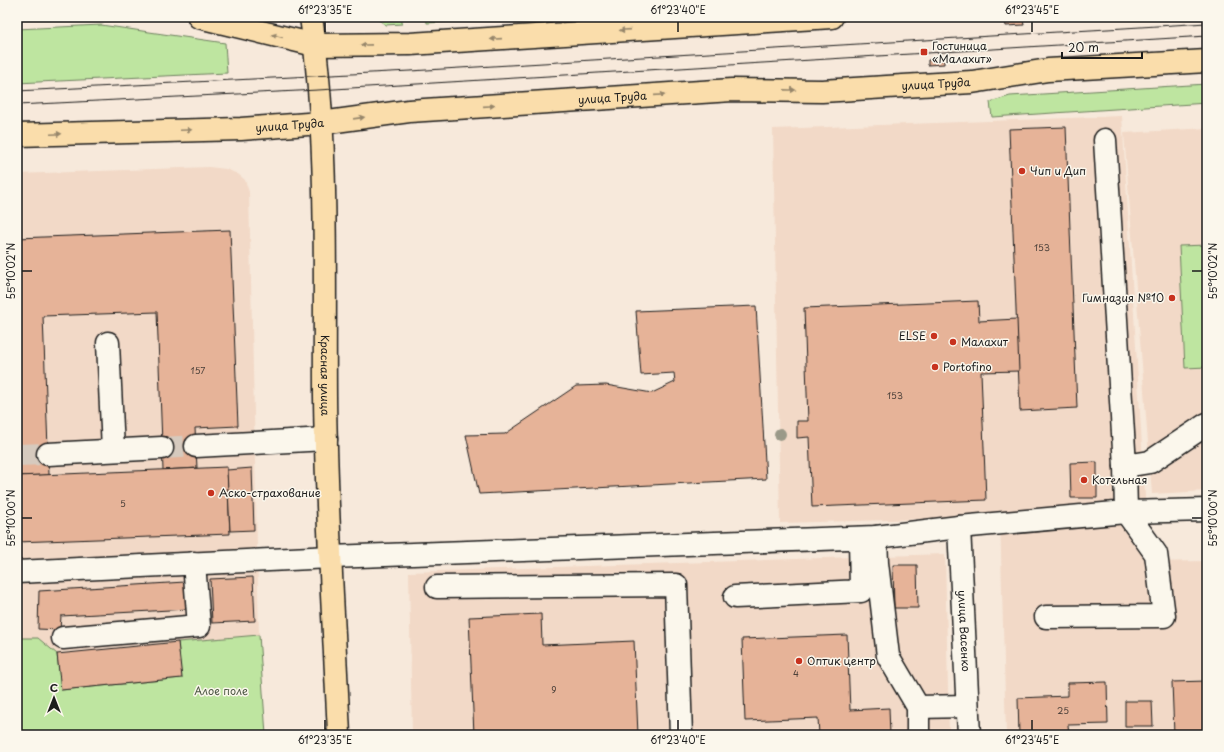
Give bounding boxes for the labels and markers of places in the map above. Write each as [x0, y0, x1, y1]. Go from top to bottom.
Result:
place label: Гостиница «Малахит» [932, 37, 992, 67]
marker: Гостиница «Малахит» [919, 47, 929, 57]
place label: Чип и Дип [1030, 162, 1086, 179]
marker: Чип и Дип [1017, 166, 1027, 176]
place label: Гимназия №10 [1082, 289, 1164, 306]
marker: Гимназия №10 [1167, 293, 1177, 303]
place label: ELSE [899, 327, 926, 344]
marker: ELSE [929, 331, 939, 341]
place label: Малахит [961, 333, 1009, 350]
marker: Малахит [948, 337, 958, 347]
place label: Portofino [943, 358, 992, 375]
marker: Portofino [930, 362, 940, 372]
place label: Котельная [1092, 471, 1147, 488]
marker: Котельная [1079, 475, 1089, 485]
place label: Аско-страхование [219, 484, 321, 501]
marker: Аско-страхование [206, 488, 216, 498]
place label: Оптик центр [807, 652, 876, 669]
marker: Оптик центр [794, 656, 804, 666]

